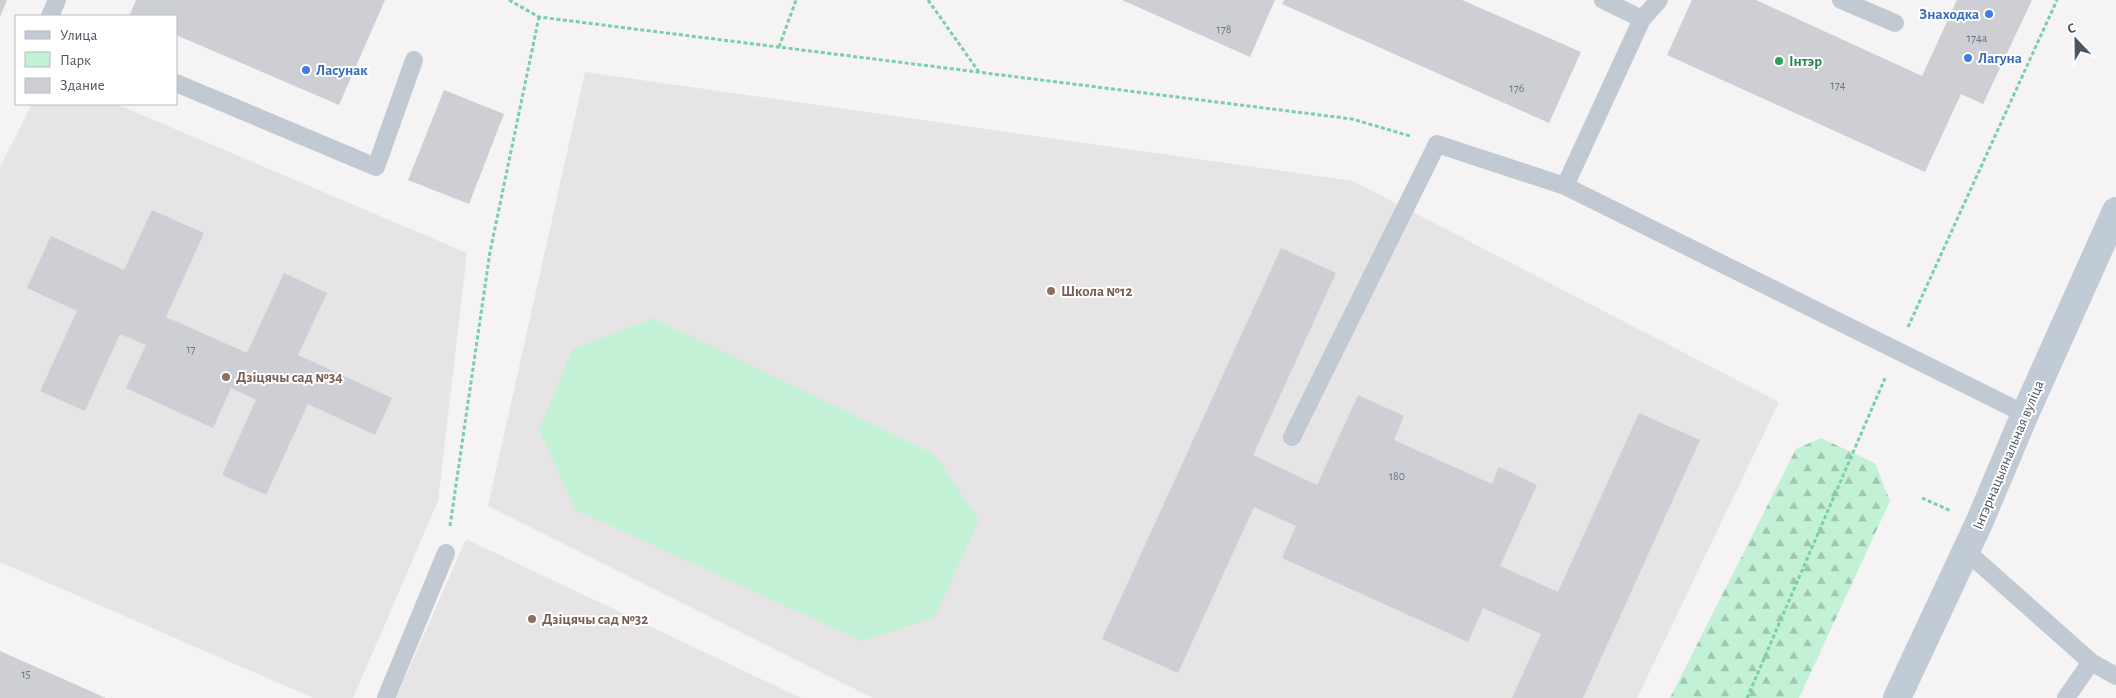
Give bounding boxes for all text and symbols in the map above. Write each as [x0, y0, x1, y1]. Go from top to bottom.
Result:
place label: Знаходка [1919, 7, 1979, 22]
marker: Знаходка [1983, 8, 1995, 20]
legend [15, 15, 178, 105]
north arrow [2051, 15, 2101, 65]
text: С [2065, 21, 2078, 37]
house number: 178 [1217, 23, 1232, 35]
text: Улица [60, 28, 97, 43]
house number: 174а [1967, 32, 1988, 44]
place label: Лагуна [1978, 51, 2022, 66]
marker: Лагуна [1962, 52, 1974, 64]
text: Парк [60, 53, 91, 68]
place label: Інтэр [1789, 54, 1822, 69]
marker: Інтэр [1773, 55, 1785, 67]
place label: Ласунак [316, 63, 368, 78]
marker: Ласунак [300, 64, 312, 76]
text: Здание [60, 78, 105, 93]
house number: 174 [1831, 79, 1846, 91]
house number: 176 [1510, 82, 1525, 94]
place label: Школа №12 [1061, 284, 1132, 299]
marker: Школа №12 [1045, 285, 1057, 297]
house number: 17 [186, 343, 196, 355]
place label: Дзіцячы сад №34 [236, 370, 343, 385]
marker: Дзіцячы сад №34 [220, 371, 232, 383]
street label: Інтэрнацыянальная вуліца [1970, 378, 2047, 532]
house number: 180 [1389, 470, 1405, 482]
place label: Дзіцячы сад №32 [542, 612, 648, 627]
marker: Дзіцячы сад №32 [526, 613, 538, 625]
house number: 15 [21, 668, 31, 680]

